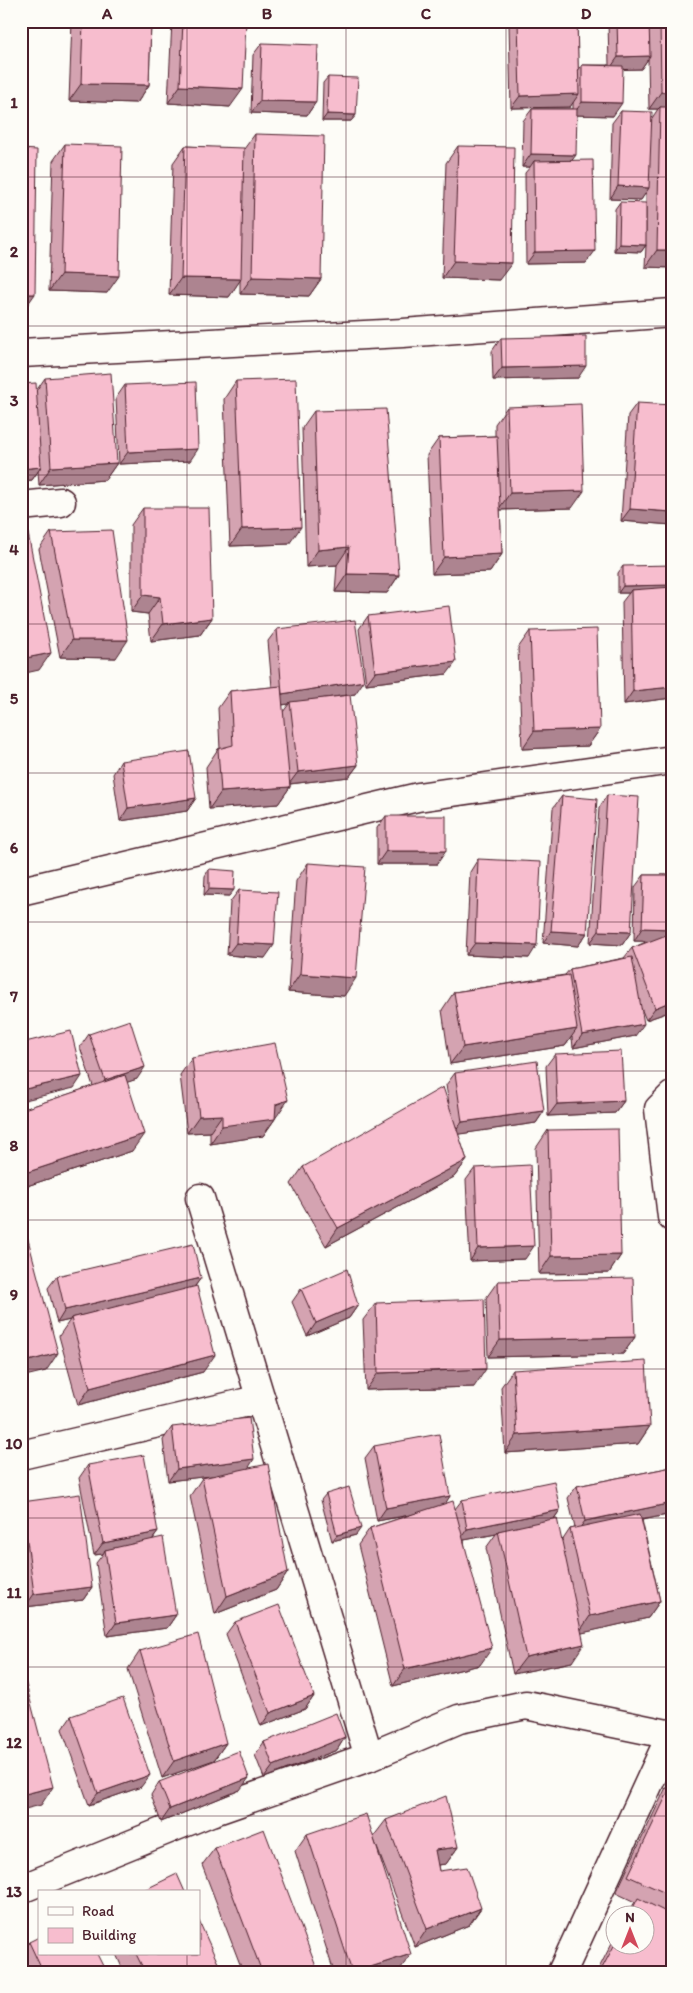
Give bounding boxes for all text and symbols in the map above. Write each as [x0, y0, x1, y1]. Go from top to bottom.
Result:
text: A [101, 4, 113, 23]
text: B [262, 4, 273, 23]
text: C [421, 4, 432, 23]
text: D [581, 4, 592, 23]
text: 1 [10, 93, 18, 112]
text: 2 [10, 242, 19, 261]
text: 3 [10, 391, 19, 410]
text: 4 [9, 540, 19, 559]
text: 5 [10, 689, 19, 708]
text: 6 [10, 838, 19, 857]
text: 7 [9, 987, 18, 1006]
text: 8 [10, 1136, 19, 1155]
text: 9 [10, 1285, 18, 1304]
text: 10 [5, 1434, 23, 1453]
text: 11 [7, 1583, 22, 1602]
text: 12 [6, 1733, 23, 1752]
text: 13 [6, 1882, 22, 1901]
legend [38, 1890, 200, 1956]
text: Road [82, 1902, 115, 1920]
north arrow [606, 1906, 656, 1956]
text: N [625, 1909, 635, 1926]
text: Building [82, 1926, 136, 1944]

